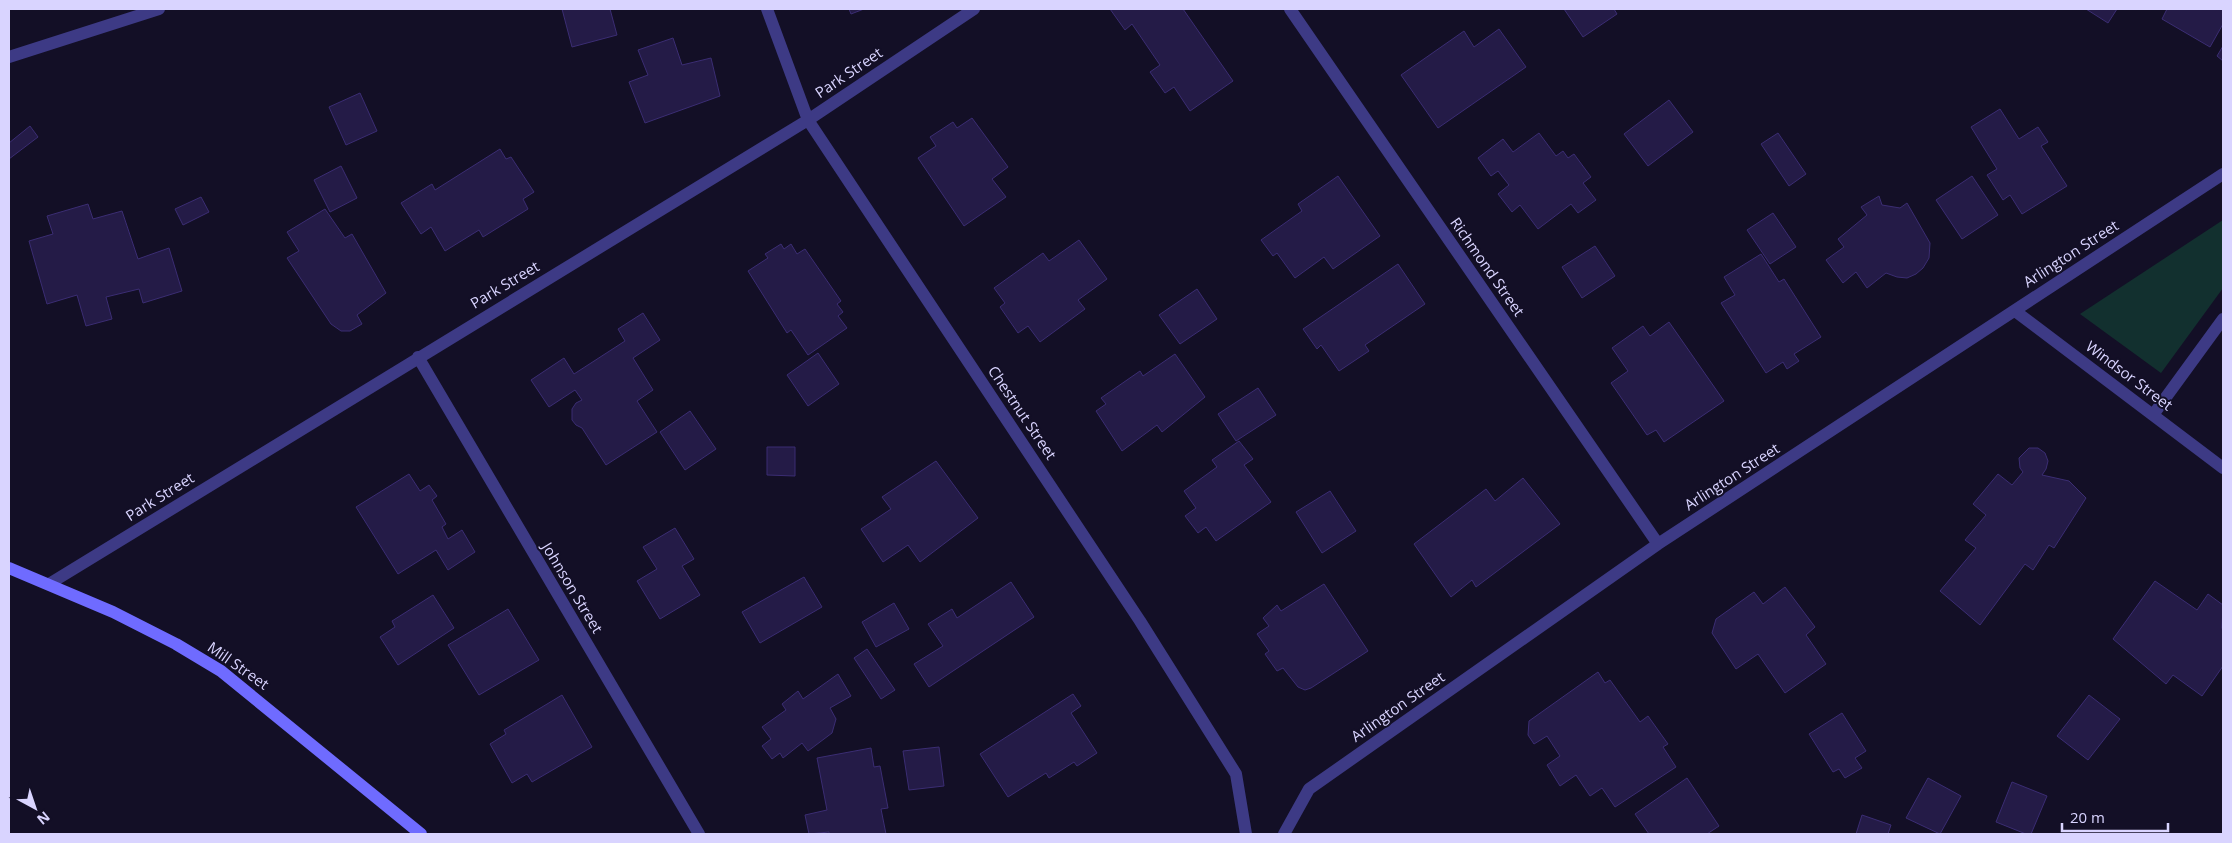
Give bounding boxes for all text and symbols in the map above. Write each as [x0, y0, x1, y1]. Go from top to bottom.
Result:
street label: Park Street [811, 42, 886, 102]
street label: Richmond Street [1446, 213, 1529, 320]
street label: Arlington Street [2019, 215, 2122, 291]
street label: Park Street [466, 256, 543, 313]
street label: Windsor Street [2082, 336, 2177, 415]
street label: Chestnut Street [984, 362, 1062, 463]
street label: Arlington Street [1680, 438, 1783, 514]
street label: Park Street [121, 467, 197, 525]
street label: Johnson Street [537, 537, 608, 637]
street label: Mill Street [204, 637, 273, 694]
street label: Arlington Street [1347, 666, 1448, 746]
north arrow [10, 783, 60, 833]
scale bar [2062, 800, 2168, 832]
text: N [33, 807, 54, 829]
text: 20 m [2070, 807, 2105, 827]

